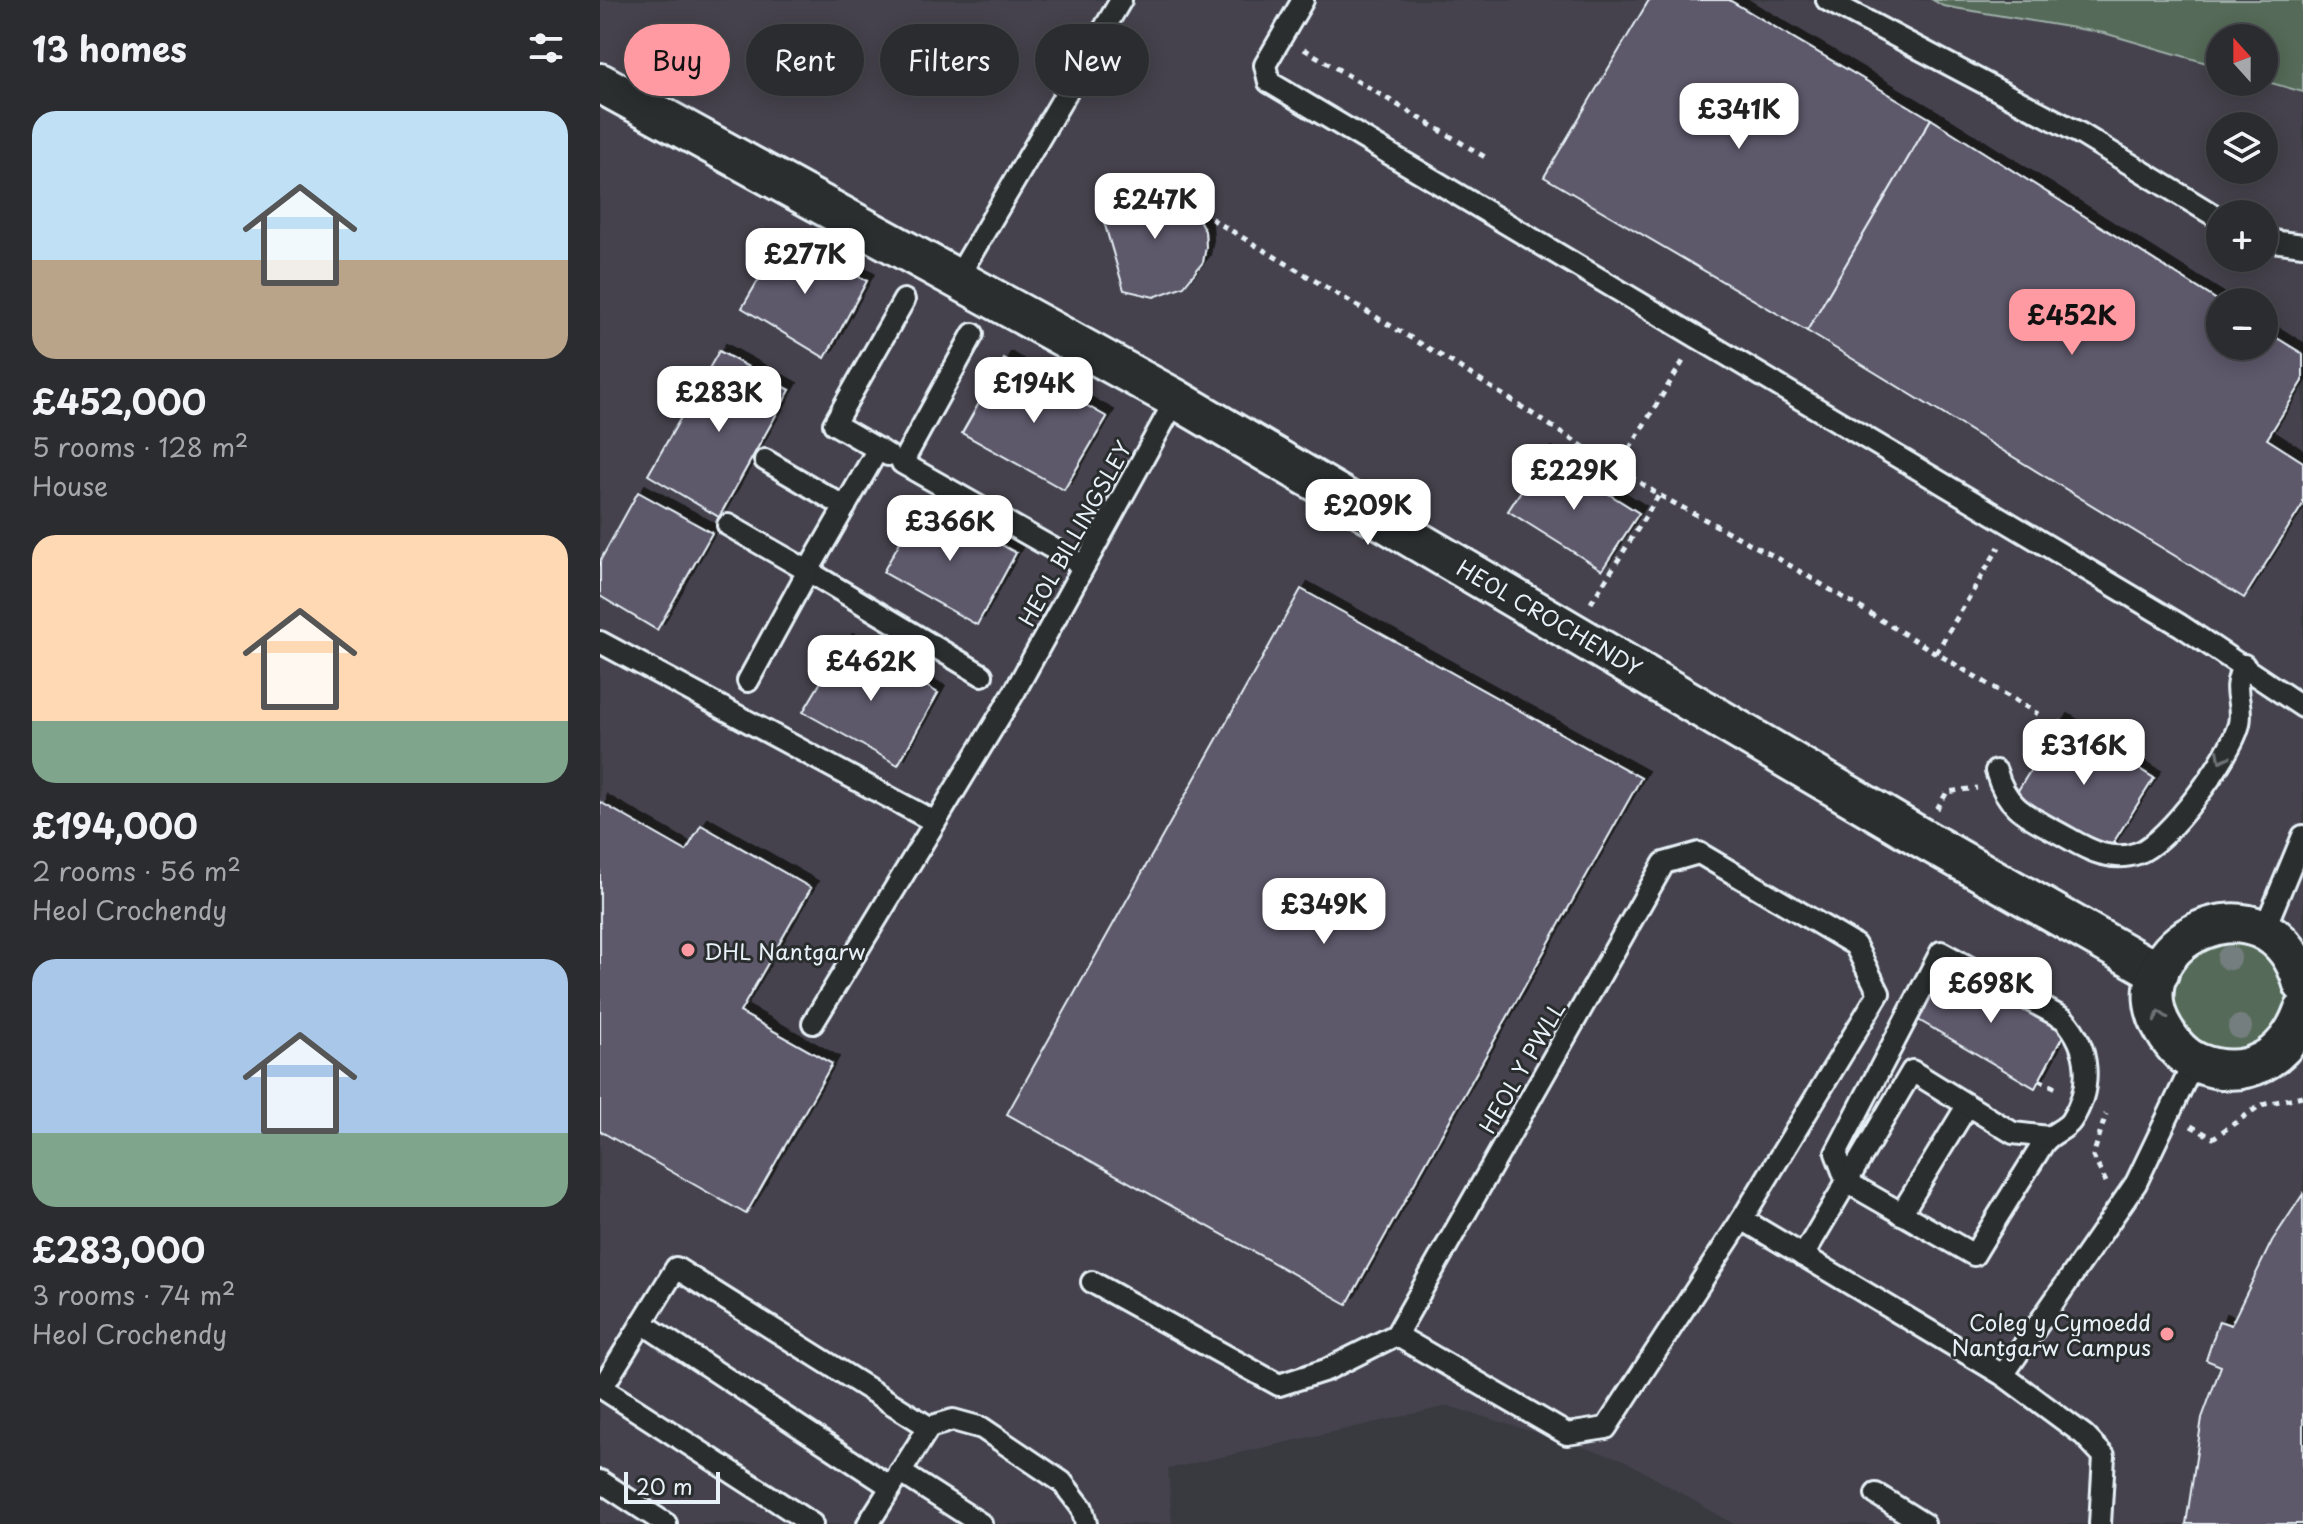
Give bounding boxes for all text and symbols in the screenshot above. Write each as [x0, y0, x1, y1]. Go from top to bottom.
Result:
text: 13 homes [32, 22, 187, 74]
chip: Buy [624, 24, 730, 96]
chip: Rent [746, 24, 864, 96]
chip: Filters [880, 24, 1019, 96]
chip: New [1035, 24, 1149, 96]
north arrow [2206, 24, 2278, 96]
map controls [2206, 24, 2278, 360]
icon: filters [524, 26, 568, 70]
pin: £341K [1683, 83, 1795, 151]
text: £341K [1698, 89, 1780, 128]
button: layers [2206, 112, 2278, 184]
icon: home [228, 163, 372, 307]
pin: £247K [1099, 173, 1211, 241]
text: £247K [1113, 179, 1197, 218]
button: + [2206, 200, 2278, 272]
pin: £277K [749, 228, 861, 296]
text: £277K [764, 234, 846, 273]
button: − [2206, 288, 2278, 360]
pin: £452K [2016, 289, 2128, 357]
text: £452K [2027, 295, 2117, 334]
pin: £194K [978, 357, 1090, 425]
text: £194K [993, 363, 1075, 402]
pin: £283K [663, 366, 775, 434]
text: £283K [675, 372, 763, 411]
text: £452,000 [32, 375, 206, 427]
text: 5 rooms · 128 m² [32, 427, 248, 466]
street label: HEOL BILLINGSLEY [1009, 434, 1139, 632]
pin: £229K [1518, 444, 1630, 512]
text: £229K [1530, 450, 1618, 489]
text: House [32, 466, 108, 505]
pin: £209K [1312, 479, 1424, 547]
text: £209K [1324, 485, 1412, 524]
pin: £366K [894, 495, 1006, 563]
text: £366K [905, 501, 995, 540]
street label: HEOL CROCHENDY [1451, 550, 1649, 684]
icon: home [228, 587, 372, 731]
pin: £462K [815, 635, 927, 703]
text: £462K [826, 641, 916, 680]
pin: £316K [2028, 719, 2140, 787]
text: £316K [2041, 725, 2127, 764]
one-way arrow [2217, 748, 2232, 763]
text: £194,000 [32, 799, 198, 851]
text: 2 rooms · 56 m² [32, 851, 241, 890]
pin: £349K [1268, 878, 1380, 946]
text: £349K [1280, 884, 1368, 923]
text: Heol Crochendy [32, 890, 227, 929]
place label: DHL Nantgarw [704, 934, 865, 967]
marker: DHL Nantgarw [679, 941, 697, 959]
pin: £698K [1935, 957, 2047, 1025]
text: £698K [1948, 963, 2034, 1002]
street label: HEOL Y PWLL [1470, 995, 1572, 1139]
one-way arrow [2152, 1010, 2169, 1023]
icon: home [228, 1011, 372, 1155]
text: £283,000 [32, 1223, 205, 1275]
text: 3 rooms · 74 m² [32, 1275, 236, 1314]
place label: Coleg y Cymoedd Nantgarw Campus [1952, 1305, 2151, 1363]
text: Heol Crochendy [32, 1314, 227, 1353]
marker: Coleg y Cymoedd Nantgarw Campus [2158, 1325, 2176, 1343]
scale bar [624, 1468, 720, 1504]
text: 20 m [636, 1469, 693, 1502]

